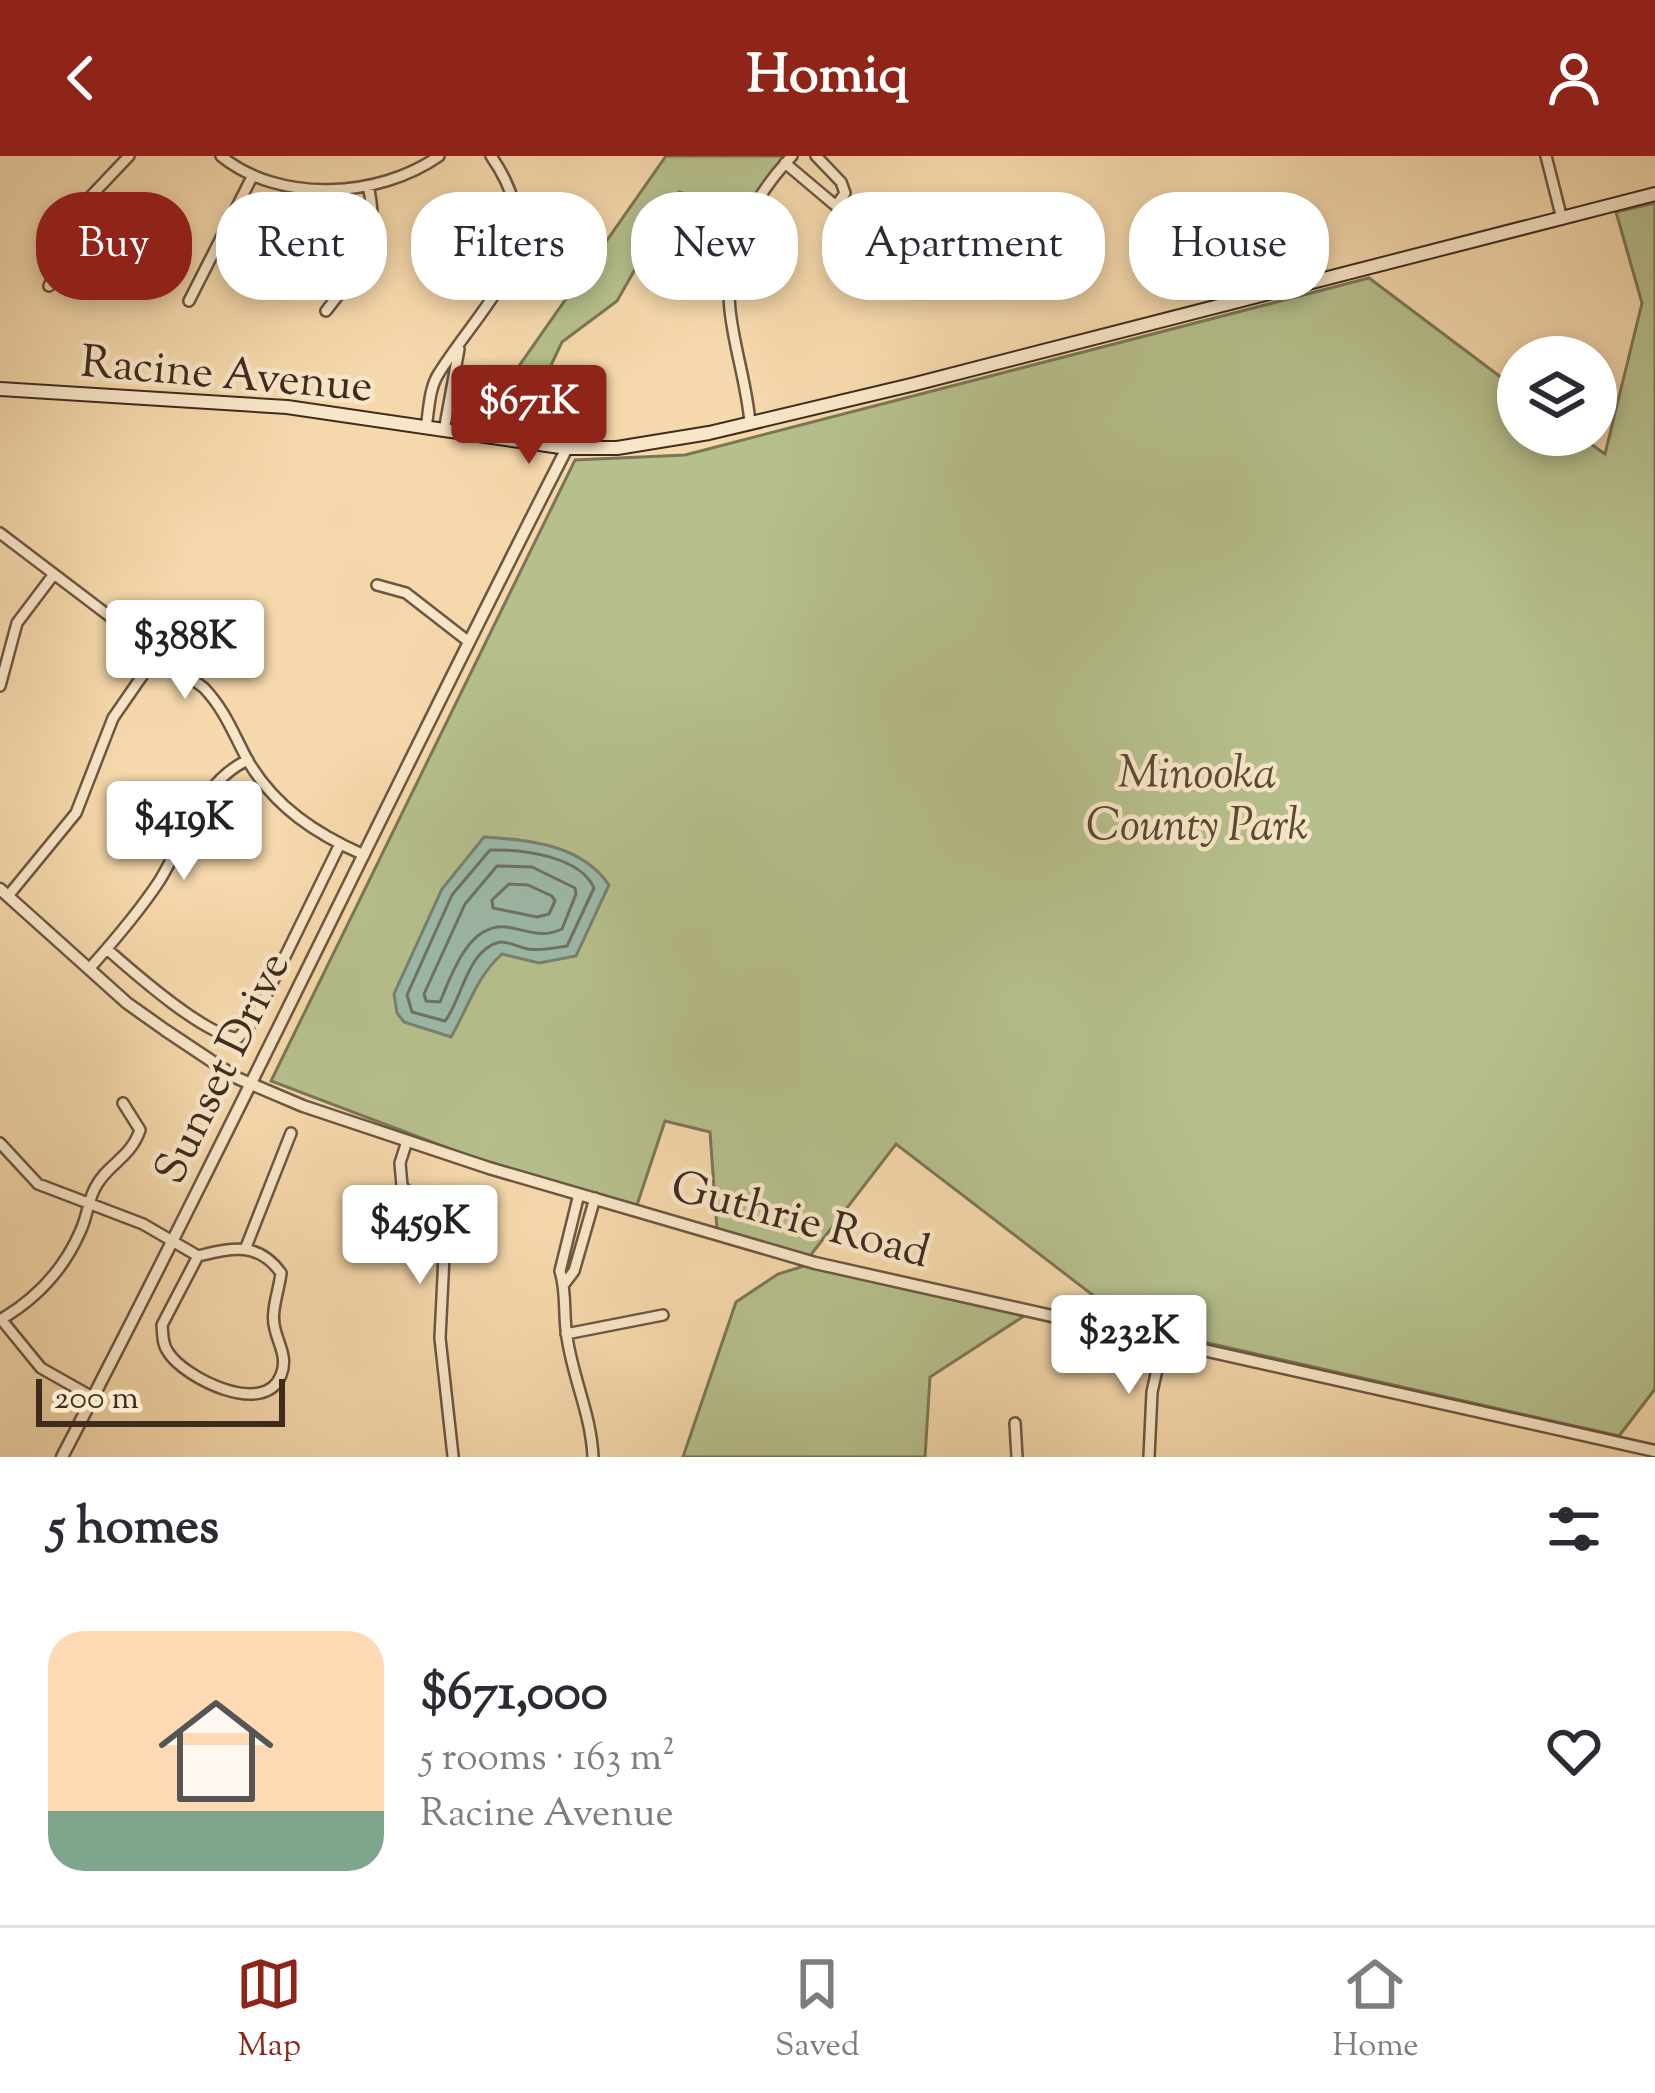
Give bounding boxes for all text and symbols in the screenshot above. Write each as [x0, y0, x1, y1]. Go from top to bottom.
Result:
text: Homiq [746, 39, 909, 117]
icon: back [48, 45, 114, 111]
icon: person [1541, 45, 1607, 111]
chip: Buy [36, 192, 192, 300]
chip: Rent [216, 192, 387, 300]
chip: Filters [411, 192, 607, 300]
chip: New [631, 192, 798, 300]
chip: Apartment [822, 192, 1105, 300]
chip: House [1129, 192, 1329, 300]
street label: Racine Avenue [78, 332, 375, 423]
map controls [1497, 336, 1617, 456]
button: layers [1497, 336, 1617, 456]
pin: $671K [445, 365, 613, 467]
text: $671K [478, 376, 580, 432]
pin: $388K [101, 600, 269, 702]
text: $388K [133, 611, 237, 667]
park label: Minooka County Park [1086, 744, 1308, 861]
pin: $419K [100, 781, 268, 883]
text: $419K [134, 792, 234, 848]
street label: Sunset Drive [141, 942, 309, 1196]
street label: Guthrie Road [663, 1157, 936, 1288]
pin: $459K [336, 1185, 504, 1287]
text: $459K [370, 1196, 470, 1252]
pin: $232K [1045, 1295, 1213, 1397]
text: $232K [1078, 1306, 1180, 1362]
scale bar [36, 1373, 285, 1426]
text: 200 m [54, 1376, 139, 1424]
text: 5 homes [48, 1493, 219, 1566]
icon: filters [1541, 1496, 1607, 1562]
text: $671,000 [420, 1659, 608, 1732]
icon: home [144, 1679, 288, 1823]
icon: heart [1541, 1718, 1607, 1784]
text: 5 rooms · 163 m² [420, 1732, 675, 1788]
text: Racine Avenue [420, 1788, 674, 1844]
tab: Map [236, 1951, 302, 2071]
tab: Saved [775, 1951, 860, 2071]
tab: Home [1332, 1951, 1419, 2071]

